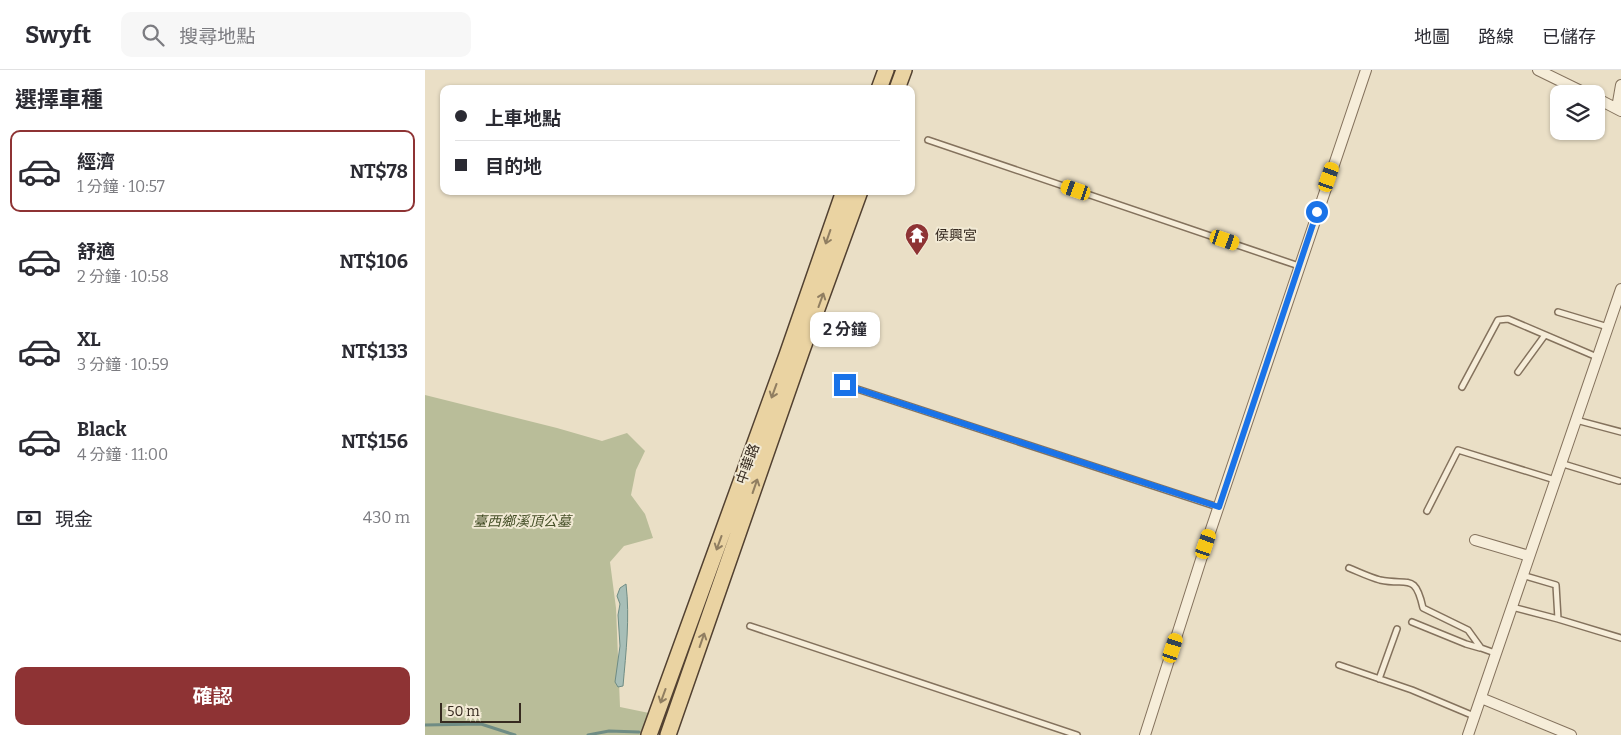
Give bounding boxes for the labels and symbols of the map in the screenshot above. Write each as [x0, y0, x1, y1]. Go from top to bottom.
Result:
car [1317, 160, 1340, 194]
car [1059, 178, 1092, 202]
route start [1306, 201, 1328, 223]
temple icon: 侯興宮 [904, 222, 930, 256]
place label: 侯興宮 [935, 227, 977, 244]
car [1208, 228, 1241, 252]
one-way arrow [823, 229, 832, 245]
one-way arrow [816, 292, 826, 308]
callout: 2 分鐘 [810, 312, 880, 348]
route end [834, 374, 856, 396]
one-way arrow [769, 382, 778, 398]
street label: 中華路 [733, 441, 763, 487]
one-way arrow [751, 479, 760, 494]
park label: 臺西鄉溪頂公墓 [473, 513, 573, 530]
car [1194, 527, 1217, 561]
one-way arrow [714, 535, 723, 551]
car [1161, 631, 1184, 665]
one-way arrow [698, 632, 707, 648]
one-way arrow [658, 688, 667, 703]
scale bar [440, 700, 521, 723]

